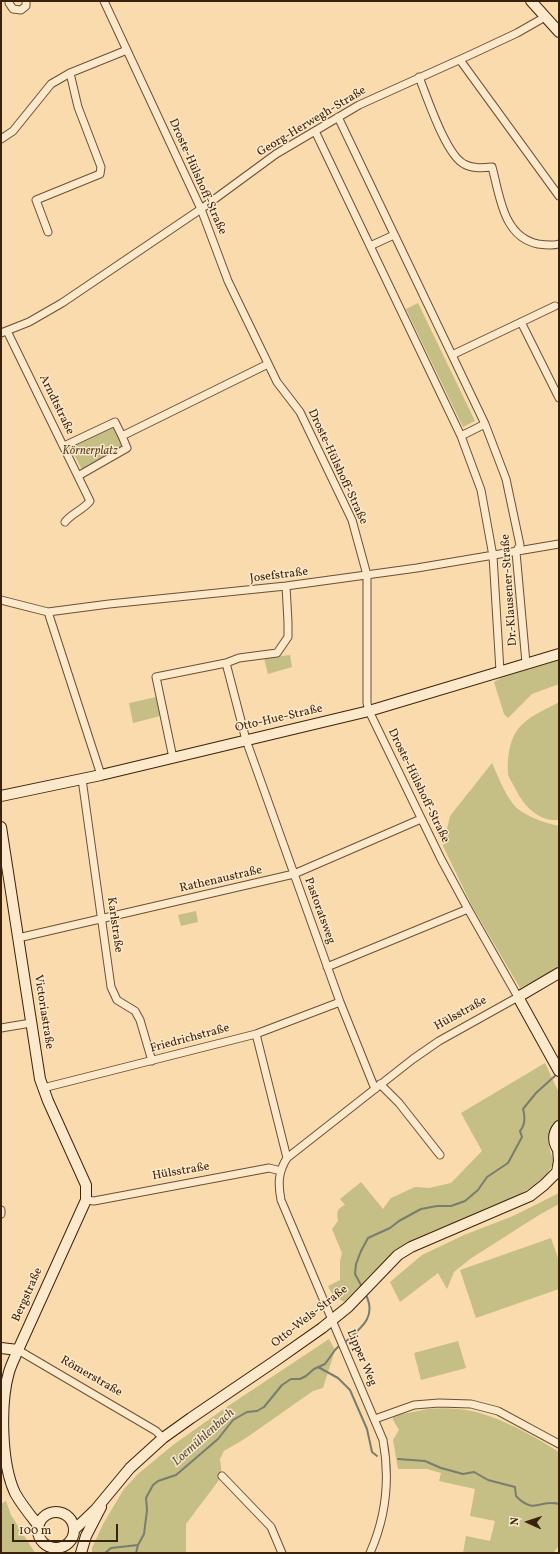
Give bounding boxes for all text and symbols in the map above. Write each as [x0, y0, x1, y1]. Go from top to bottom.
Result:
street label: Georg-Herwegh-Straße [255, 84, 369, 160]
street label: Droste-Hülshoff-Straße [165, 117, 229, 237]
street label: Arndtstraße [35, 373, 77, 437]
street label: Droste-Hülshoff-Straße [304, 407, 370, 527]
park label: Körnerplatz [62, 445, 118, 459]
street label: Dr.-Klausener-Straße [499, 533, 521, 647]
street label: Josefstraße [249, 565, 309, 587]
street label: Otto-Hue-Straße [234, 702, 324, 736]
street label: Droste-Hülshoff-Straße [384, 726, 452, 846]
street label: Rathenaustraße [178, 864, 264, 896]
street label: Pastoratsweg [300, 876, 338, 946]
street label: Karlstraße [103, 896, 125, 954]
street label: Victoriastraße [30, 974, 56, 1050]
street label: Hülsstraße [432, 994, 490, 1034]
street label: Friedrichstraße [149, 1021, 231, 1057]
street label: Hülsstraße [151, 1160, 211, 1184]
street label: Bergstraße [10, 1266, 46, 1324]
street label: Otto-Wels-Straße [269, 1283, 351, 1351]
street label: Lipper Weg [343, 1328, 379, 1388]
street label: Römerstraße [58, 1354, 124, 1400]
water label: Loemühlenbach [170, 1406, 238, 1470]
north arrow [508, 1502, 548, 1542]
scale bar [14, 1516, 120, 1542]
text: N [508, 1517, 523, 1526]
text: 100 m [19, 1523, 51, 1539]

